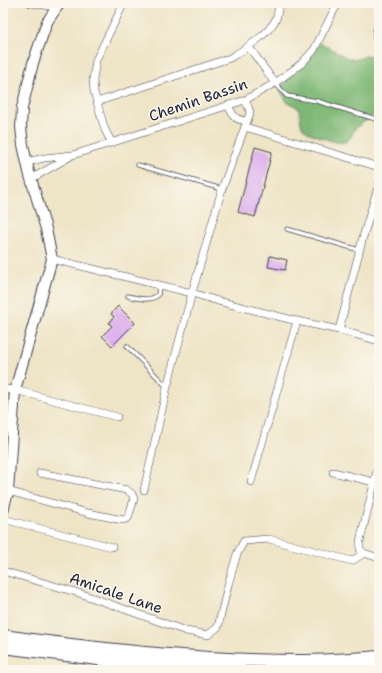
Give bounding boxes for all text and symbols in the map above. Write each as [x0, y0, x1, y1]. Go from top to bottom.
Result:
street label: Chemin Bassin [146, 74, 250, 126]
street label: Amicale Lane [67, 568, 165, 618]

